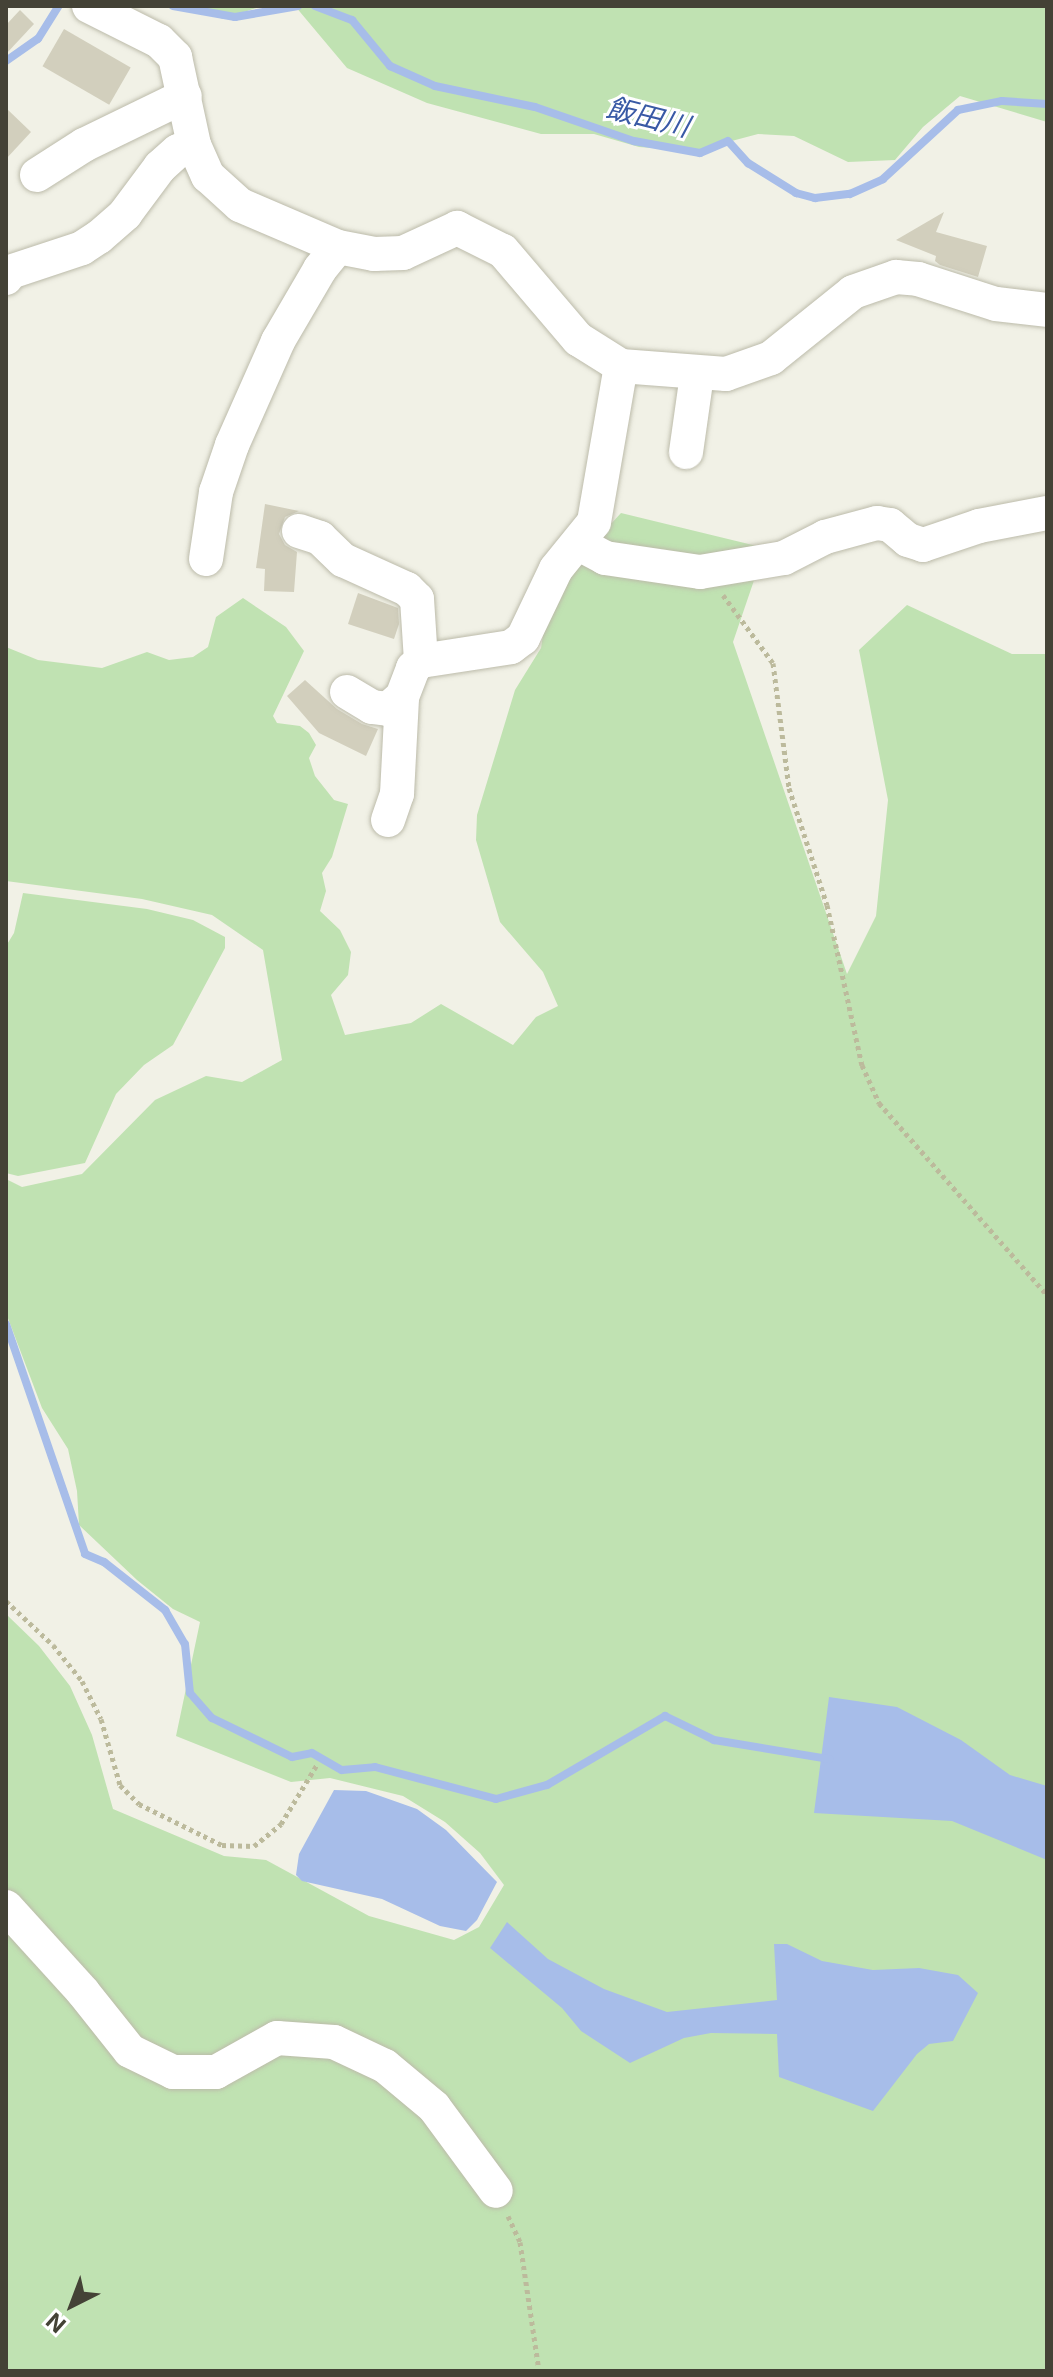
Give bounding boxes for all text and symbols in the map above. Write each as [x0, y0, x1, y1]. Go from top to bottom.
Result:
water label: 飯田川 [603, 91, 693, 143]
north arrow [32, 2265, 112, 2345]
text: N [41, 2308, 71, 2338]

